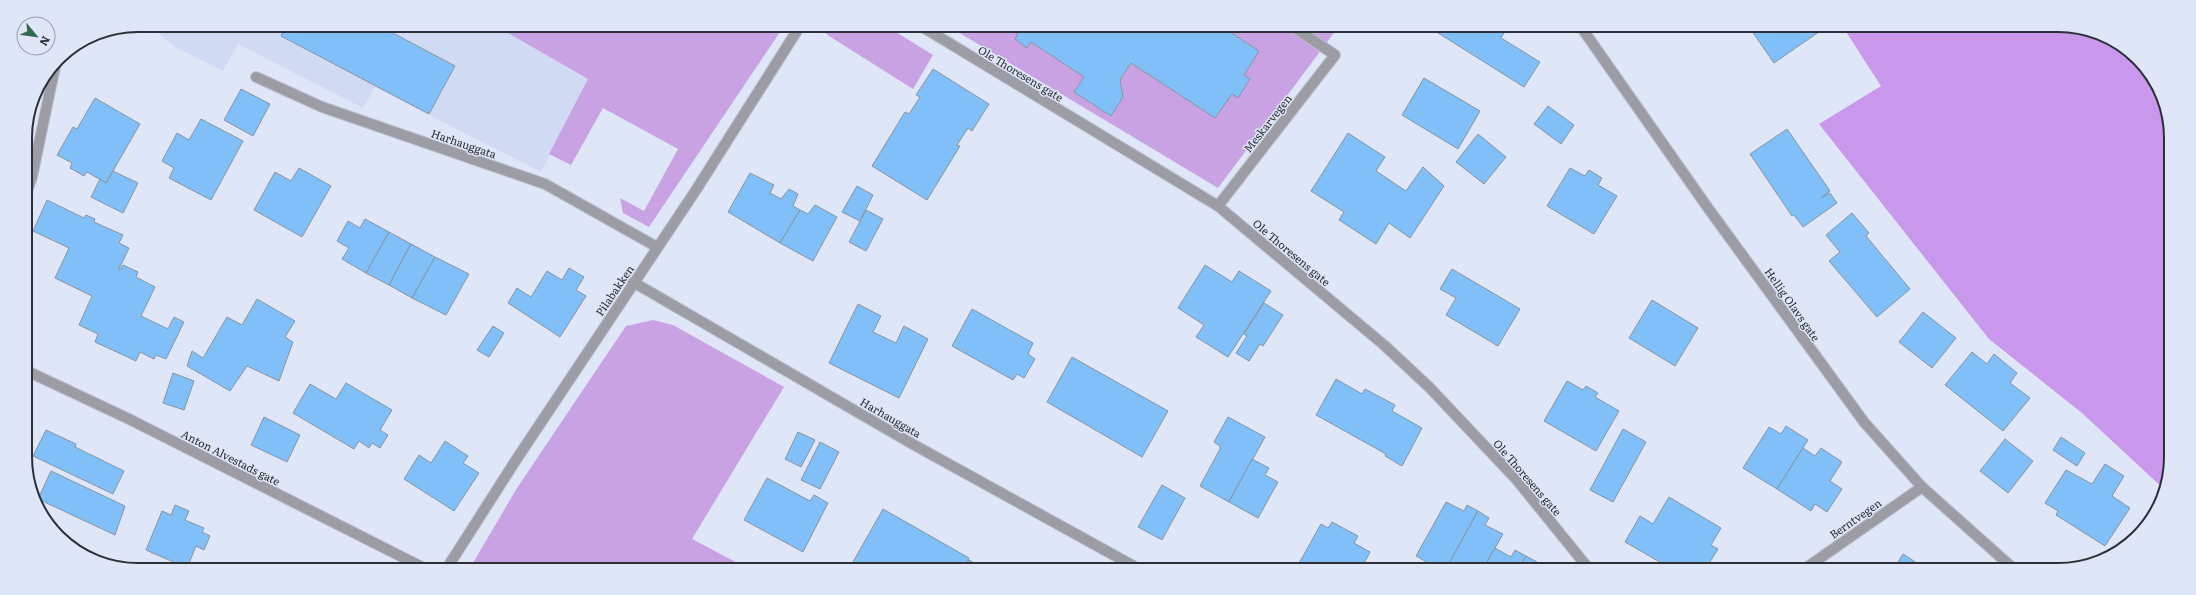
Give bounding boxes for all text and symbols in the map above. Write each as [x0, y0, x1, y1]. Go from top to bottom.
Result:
north arrow [16, 16, 56, 56]
text: N [36, 33, 55, 49]
street label: Ole Thoresens gate [975, 41, 1067, 105]
street label: Meskarvegen [1239, 91, 1295, 155]
street label: Harhauggata [429, 124, 499, 162]
street label: Ole Thoresens gate [1250, 215, 1334, 289]
street label: Pilabakken [591, 261, 637, 319]
street label: Hellig Olavs gate [1762, 264, 1825, 344]
street label: Harhauggata [858, 393, 924, 441]
street label: Anton Alvestads gate [179, 425, 283, 489]
street label: Ole Thoresens gate [1490, 435, 1566, 519]
street label: Berntvegen [1826, 494, 1884, 542]

